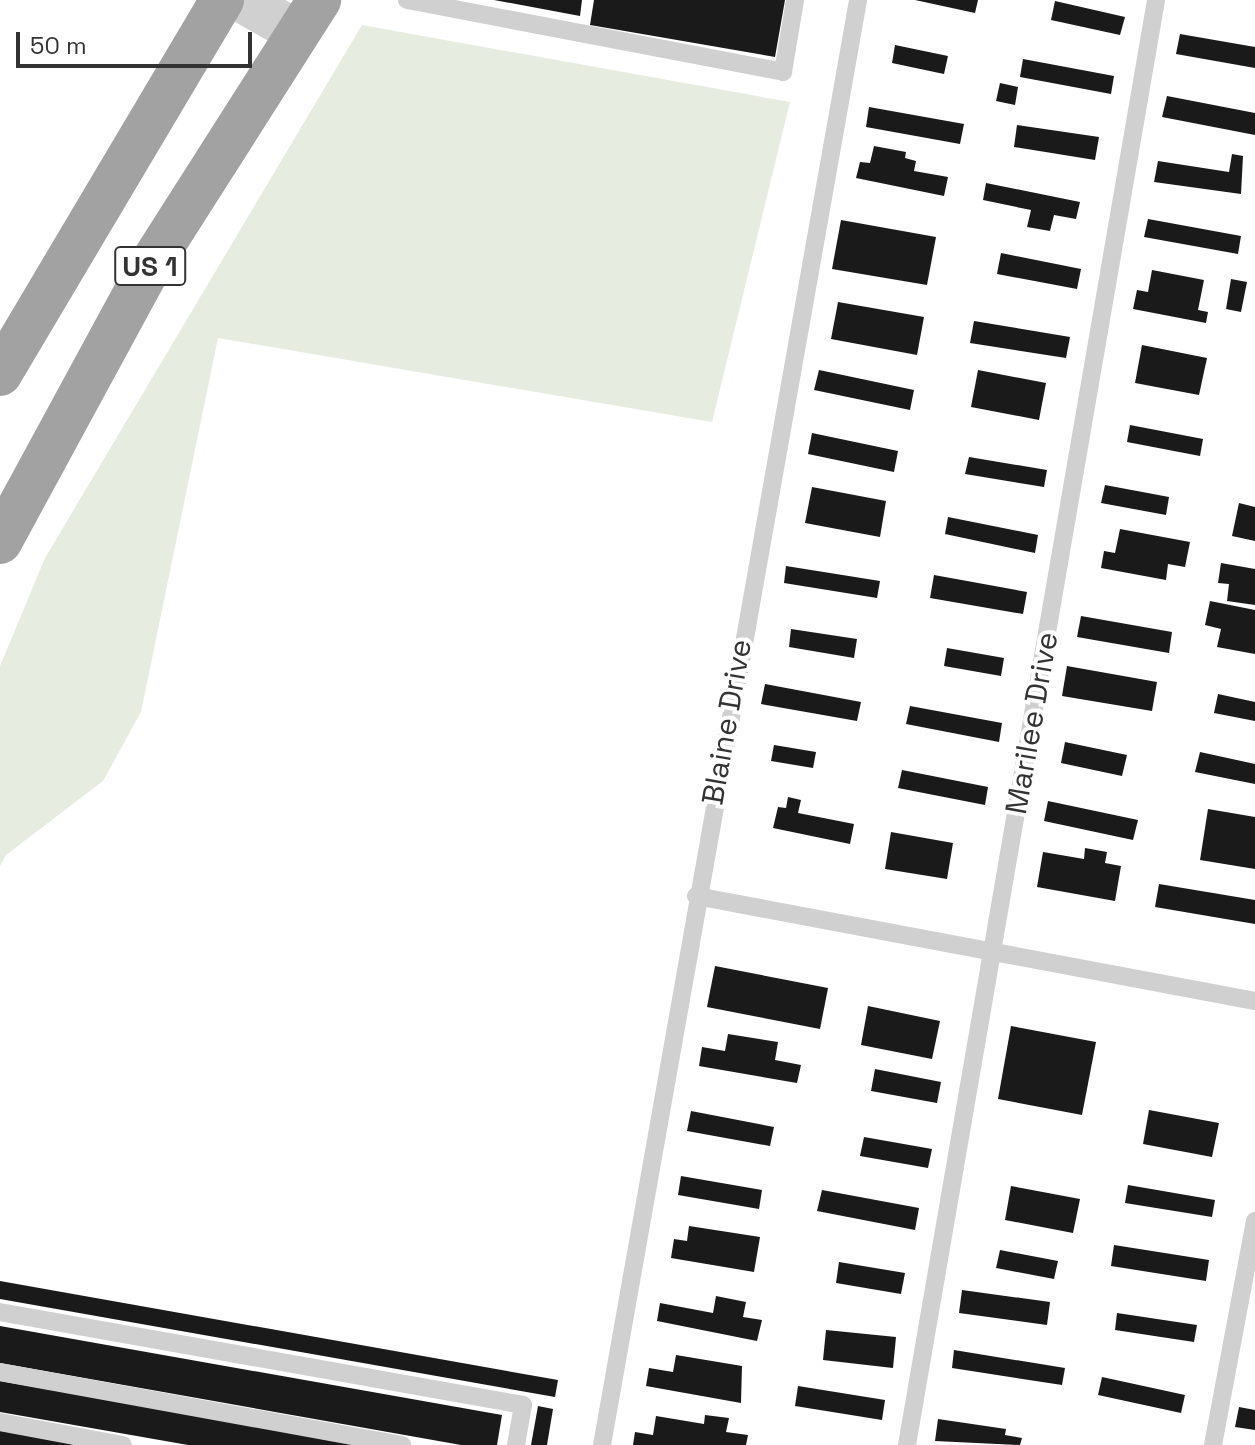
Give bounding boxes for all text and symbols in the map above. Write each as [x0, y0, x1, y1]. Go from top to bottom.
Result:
scale bar [20, 16, 256, 66]
text: 50 m [30, 30, 87, 61]
road number: US 1 [114, 242, 186, 290]
street label: Marilee Drive [998, 629, 1066, 817]
street label: Blaine Drive [695, 636, 759, 808]

